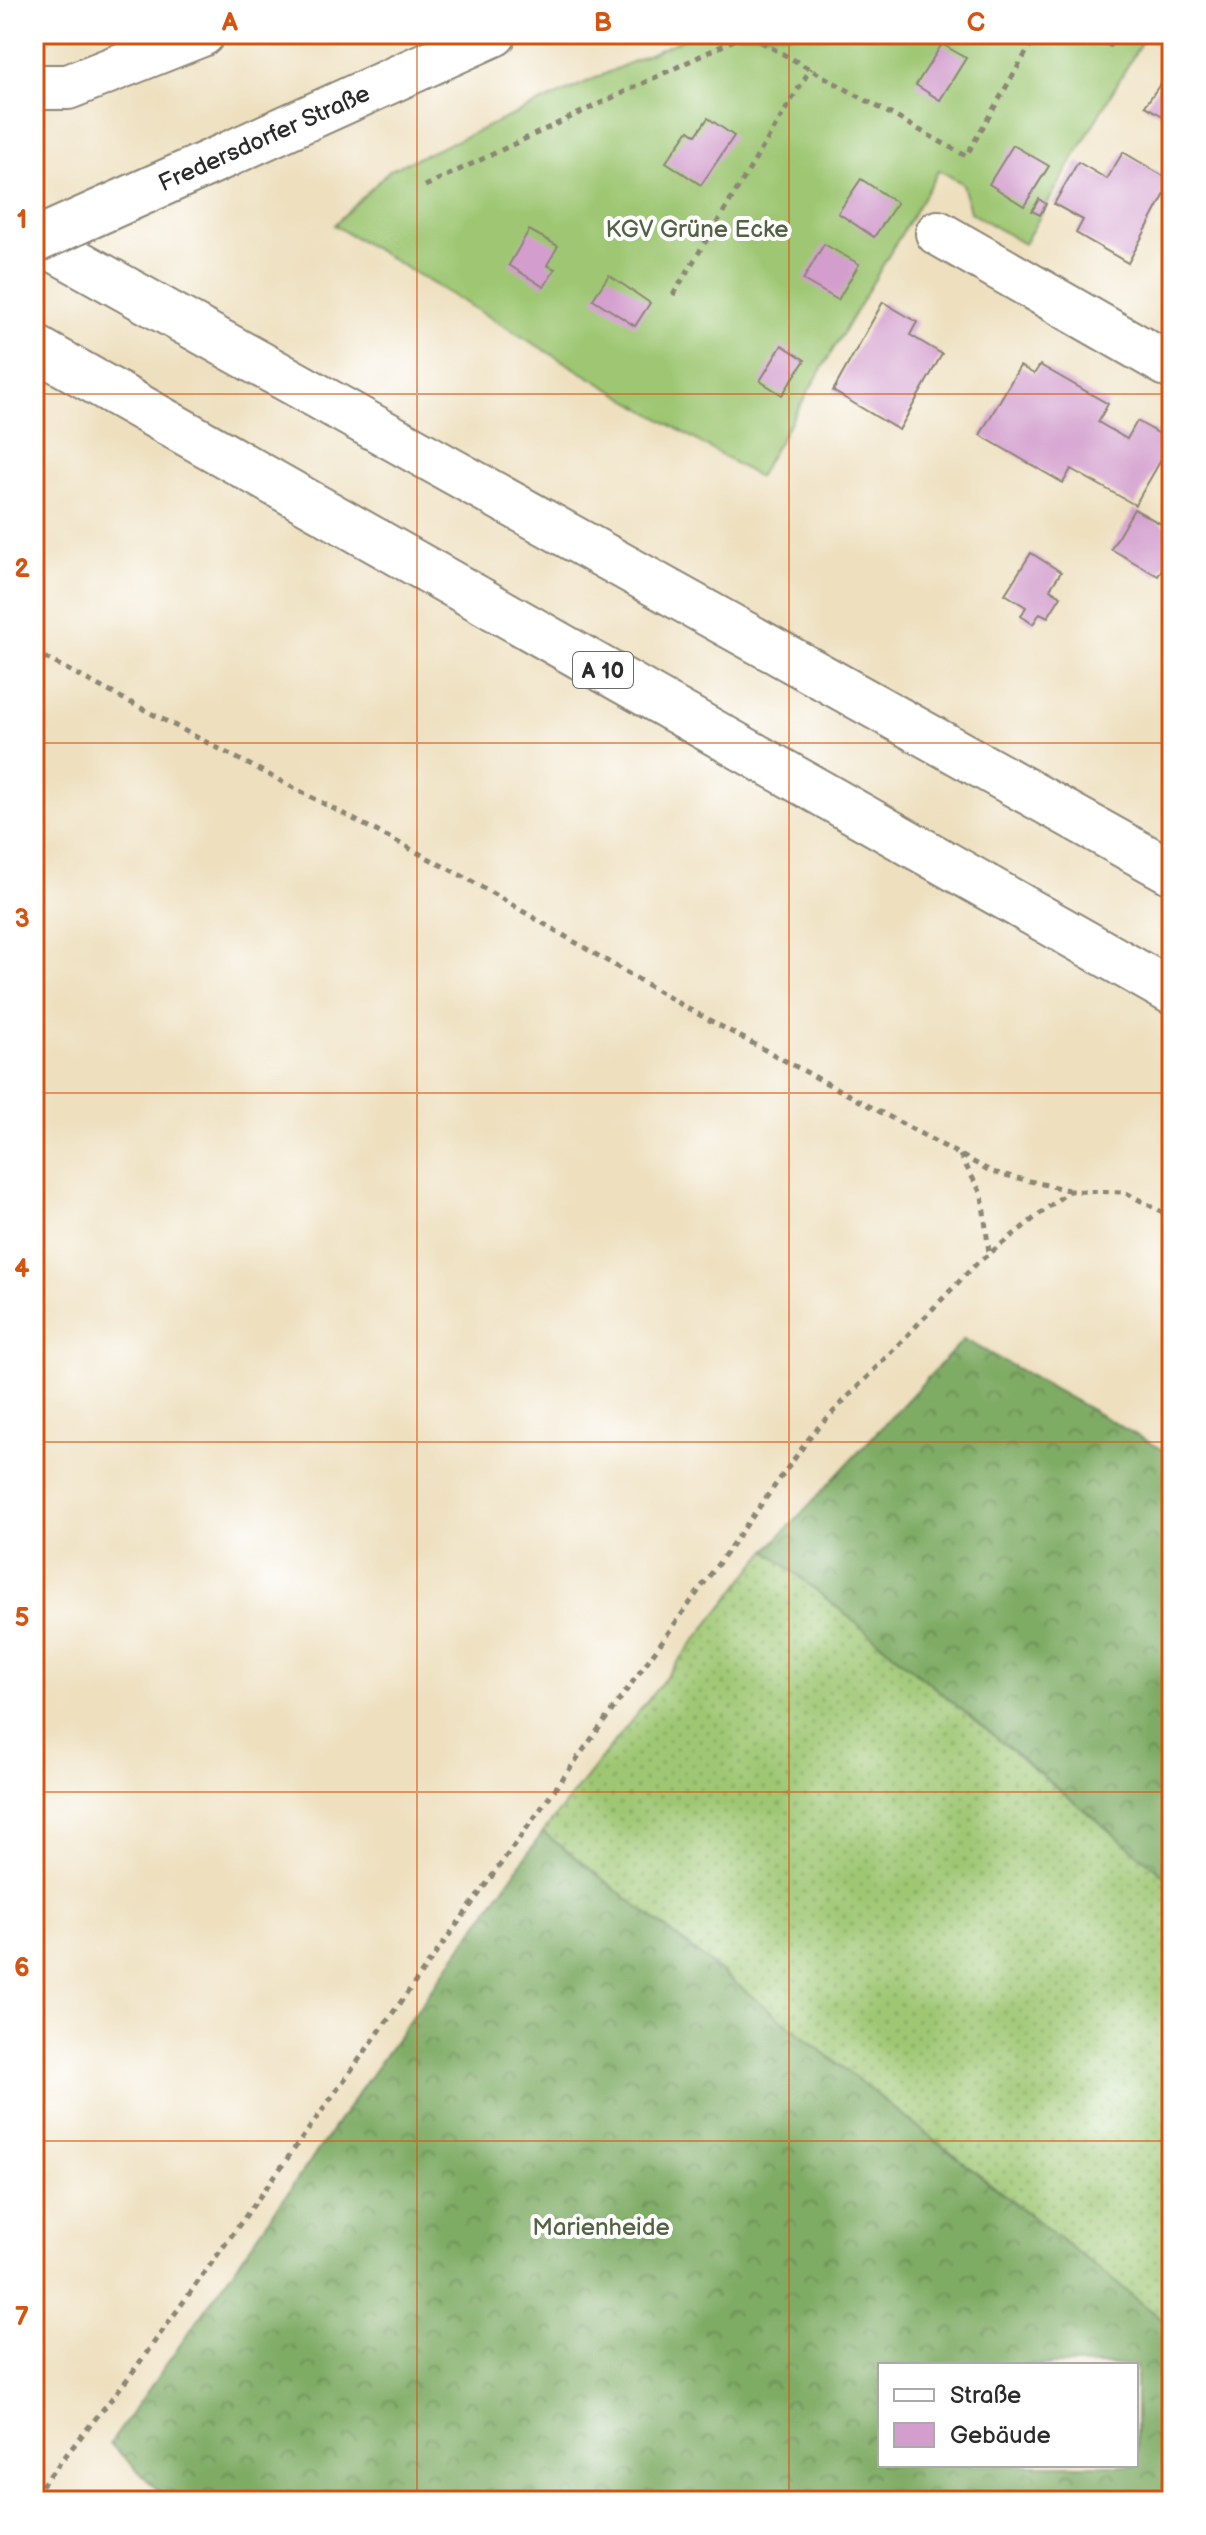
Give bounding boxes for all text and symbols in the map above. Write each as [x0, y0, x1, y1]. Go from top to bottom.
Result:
text: A [221, 8, 238, 39]
text: B [594, 8, 612, 39]
text: C [967, 8, 985, 39]
street label: Fredersdorfer Straße [154, 79, 374, 198]
text: 1 [17, 205, 27, 236]
park label: KGV Grüne Ecke [605, 215, 789, 244]
text: 2 [14, 554, 30, 585]
road number: A 10 [573, 652, 633, 688]
text: 3 [14, 904, 30, 935]
text: 4 [14, 1254, 30, 1285]
text: 5 [14, 1603, 30, 1634]
text: 6 [14, 1953, 30, 1984]
park label: Marienheide [532, 2213, 670, 2242]
text: 7 [15, 2302, 29, 2333]
legend [878, 2363, 1138, 2467]
text: Straße [950, 2381, 1021, 2410]
text: Gebäude [950, 2421, 1051, 2450]

